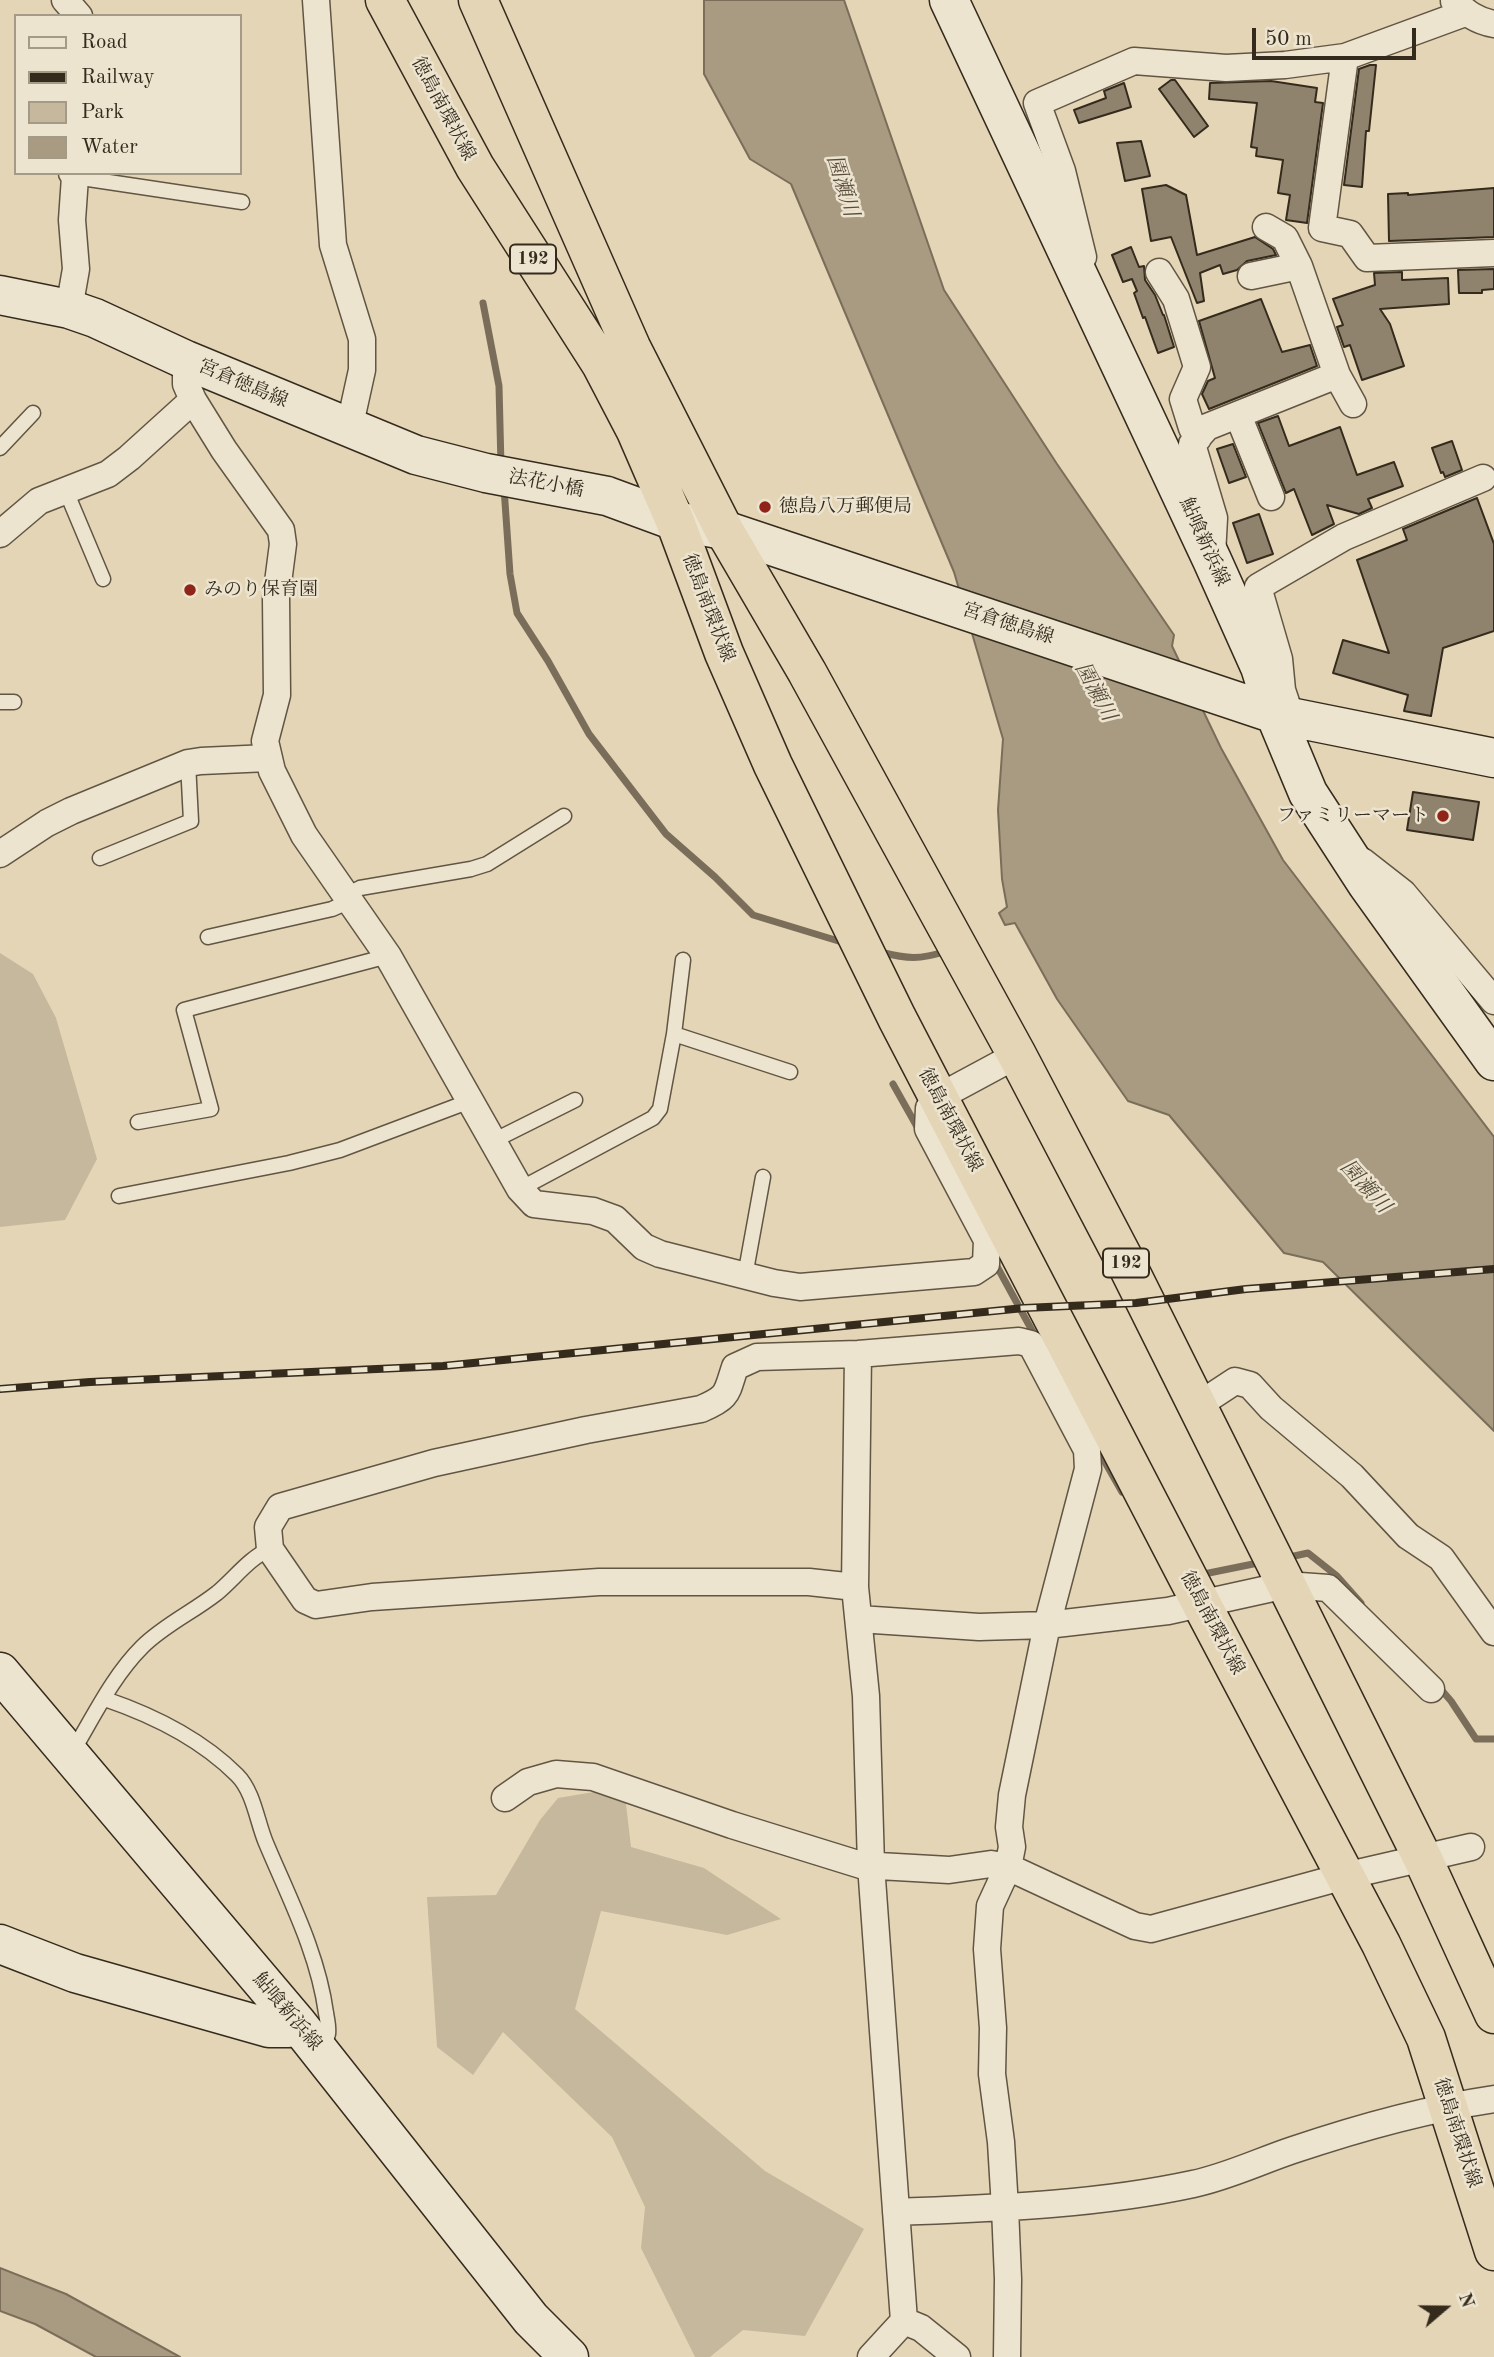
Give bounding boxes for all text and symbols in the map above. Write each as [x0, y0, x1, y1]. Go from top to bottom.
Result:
legend [14, 14, 242, 175]
scale bar [1256, 14, 1420, 58]
text: 50 m [1265, 29, 1312, 50]
text: Road [81, 32, 128, 53]
street label: 徳島南環状線 [406, 53, 480, 165]
text: Railway [81, 67, 155, 88]
text: Park [81, 102, 124, 123]
text: Water [81, 137, 138, 158]
water label: 園瀬川 [821, 152, 863, 220]
road number: 192 [510, 244, 556, 274]
street label: 宮倉徳島線 [195, 355, 291, 413]
street label: 法花小橋 [507, 466, 585, 502]
street label: 鮎喰新浜線 [1174, 494, 1234, 590]
place label: 徳島八万郵便局 [779, 496, 912, 518]
marker: 徳島八万郵便局 [757, 499, 773, 515]
street label: 徳島南環状線 [677, 551, 739, 665]
place label: みのり保育園 [204, 579, 318, 601]
marker: みのり保育園 [182, 582, 198, 598]
street label: 宮倉徳島線 [959, 598, 1057, 650]
water label: 園瀬川 [1069, 658, 1121, 726]
place label: ファミリーマート [1277, 805, 1429, 827]
marker: ファミリーマート [1435, 808, 1451, 824]
street label: 徳島南環状線 [913, 1064, 987, 1176]
water label: 園瀬川 [1335, 1155, 1395, 1219]
road number: 192 [1103, 1248, 1149, 1278]
street label: 徳島南環状線 [1175, 1567, 1249, 1679]
street label: 鮎喰新浜線 [248, 1968, 326, 2056]
street label: 徳島南環状線 [1429, 2075, 1485, 2191]
north arrow [1410, 2273, 1480, 2343]
text: N [1454, 2291, 1477, 2311]

